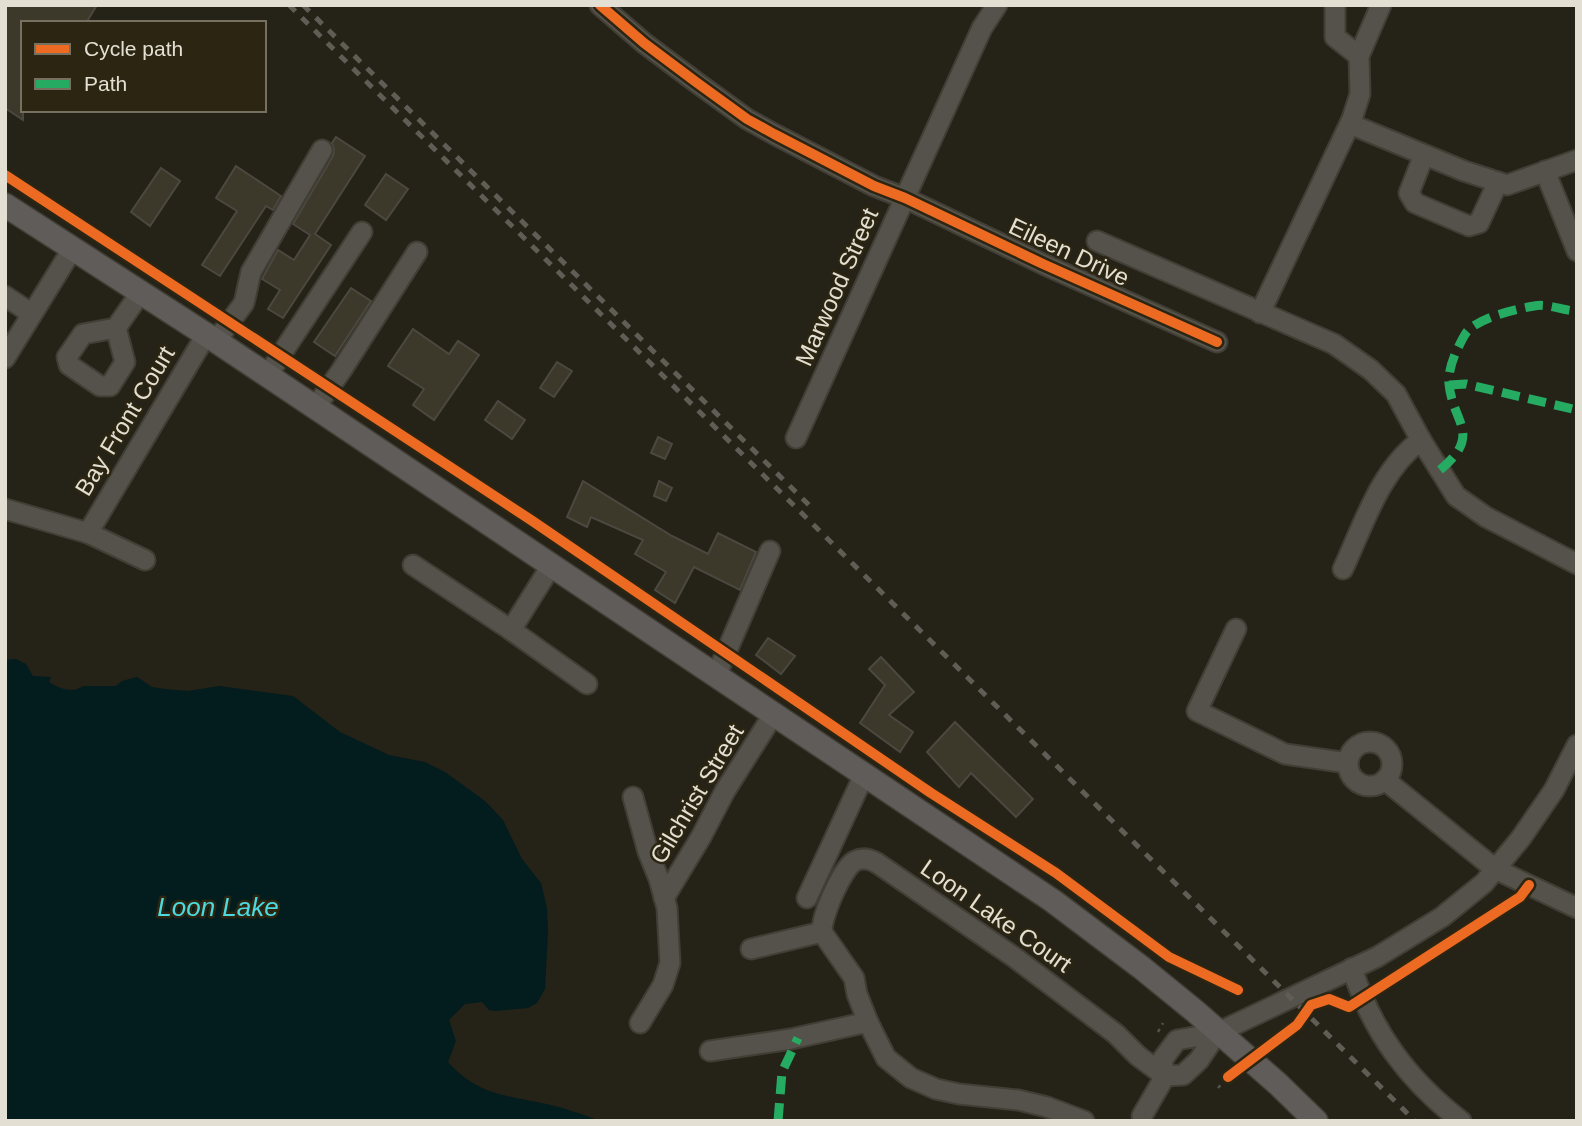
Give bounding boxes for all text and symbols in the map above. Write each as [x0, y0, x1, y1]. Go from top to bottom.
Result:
legend [21, 21, 266, 112]
text: Cycle path [84, 37, 183, 60]
text: Path [84, 72, 127, 95]
street label: Marwood Street [790, 204, 883, 370]
street label: Eileen Drive [1005, 212, 1134, 291]
street label: Bay Front Court [69, 341, 180, 500]
street label: Gilchrist Street [644, 719, 749, 868]
street label: Loon Lake Court [916, 854, 1077, 978]
water label: Loon Lake [157, 892, 279, 922]

